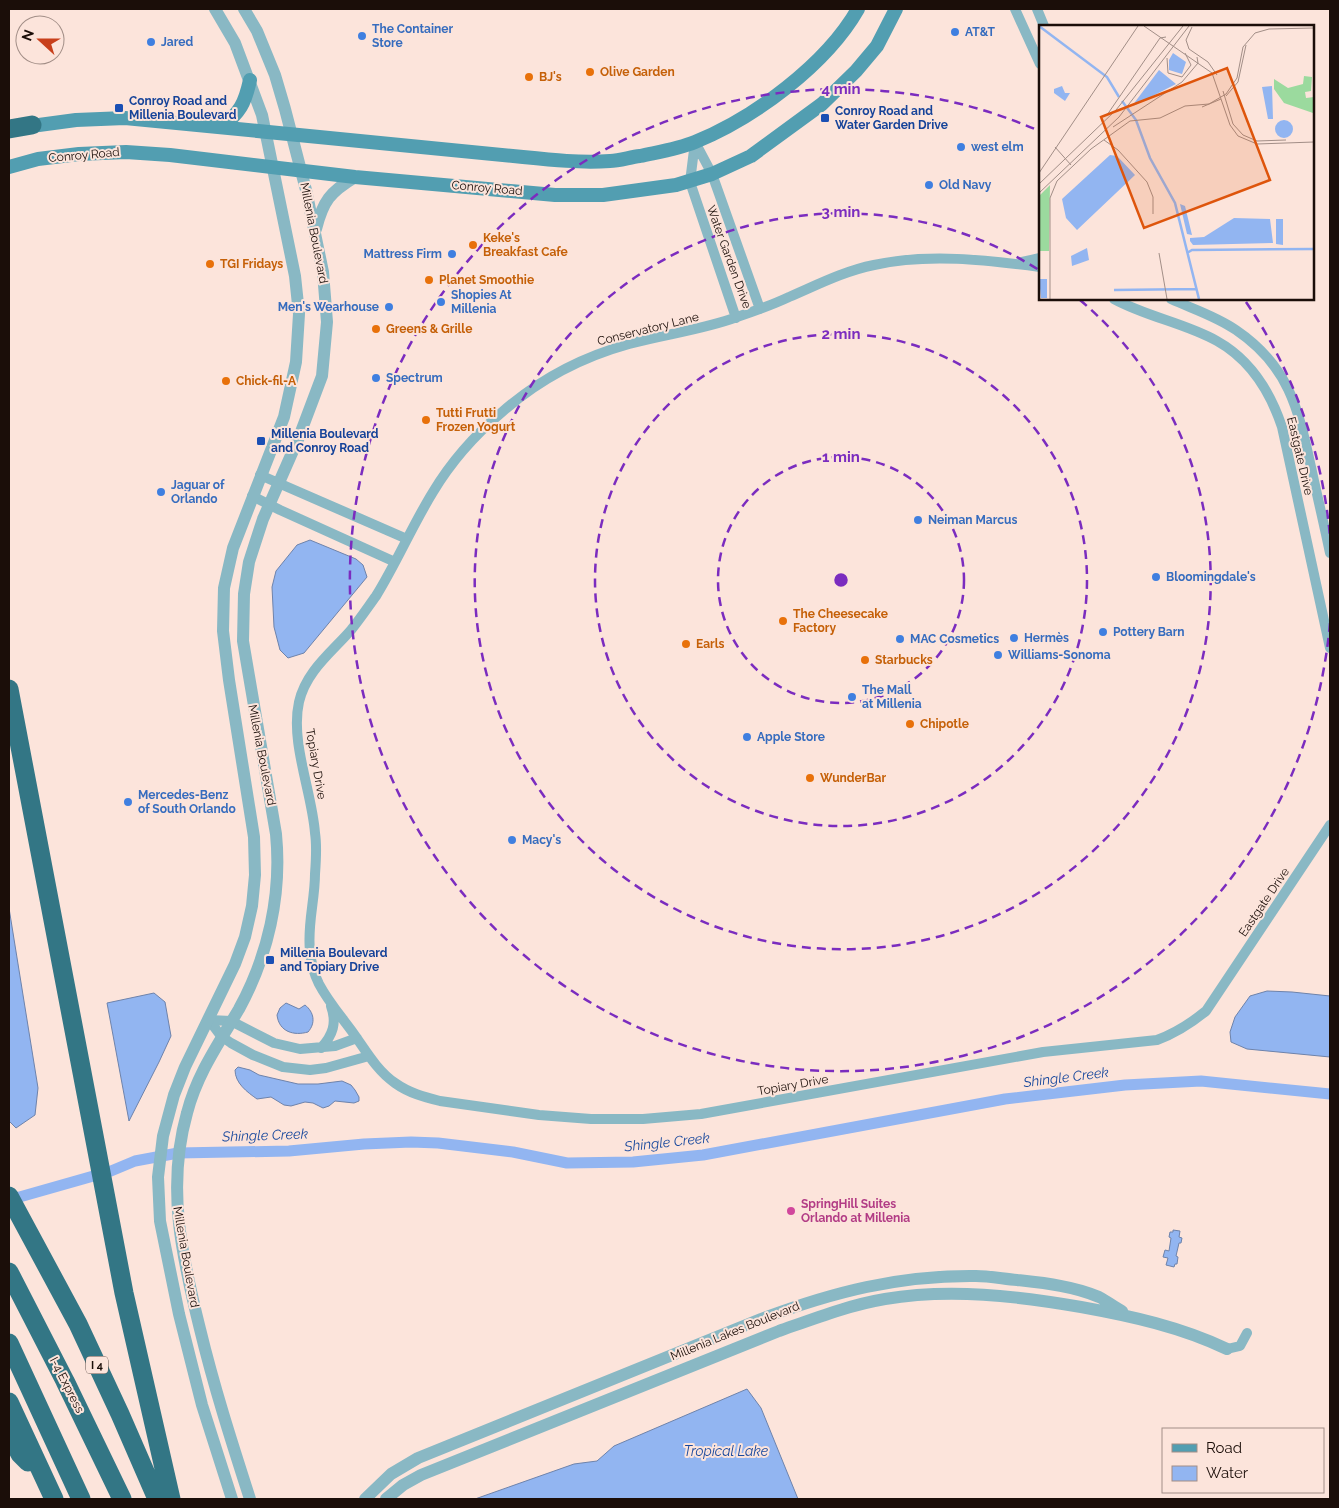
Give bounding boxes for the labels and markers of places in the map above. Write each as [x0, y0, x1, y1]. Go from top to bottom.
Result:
place label: The Container Store [372, 22, 453, 50]
place label: AT&T [965, 25, 996, 39]
marker: AT&T [949, 26, 961, 38]
marker: The Container Store [356, 30, 368, 42]
place label: Jared [161, 35, 193, 49]
marker: Jared [145, 36, 157, 48]
place label: Olive Garden [600, 65, 675, 79]
marker: Olive Garden [584, 66, 596, 78]
place label: BJ's [539, 70, 562, 84]
marker: BJ's [523, 71, 535, 83]
place label: Conroy Road and Millenia Boulevard [129, 94, 237, 122]
marker: Conroy Road and Millenia Boulevard [113, 102, 125, 114]
place label: Conroy Road and Water Garden Drive [835, 104, 948, 132]
marker: Conroy Road and Water Garden Drive [819, 112, 831, 124]
place label: west elm [971, 140, 1024, 154]
marker: west elm [955, 141, 967, 153]
place label: Old Navy [939, 178, 992, 192]
marker: Old Navy [923, 179, 935, 191]
place label: Keke's Breakfast Cafe [483, 231, 568, 259]
marker: Keke's Breakfast Cafe [467, 239, 479, 251]
place label: Mattress Firm [363, 247, 442, 261]
marker: Mattress Firm [446, 248, 458, 260]
place label: TGI Fridays [220, 257, 283, 271]
marker: TGI Fridays [204, 258, 216, 270]
place label: Planet Smoothie [439, 273, 534, 287]
marker: Planet Smoothie [423, 274, 435, 286]
place label: Shopies At Millenia [451, 288, 512, 316]
marker: Shopies At Millenia [435, 296, 447, 308]
place label: Men's Wearhouse [278, 300, 379, 314]
marker: Men's Wearhouse [383, 301, 395, 313]
place label: Greens & Grille [386, 322, 472, 336]
marker: Greens & Grille [370, 323, 382, 335]
place label: Spectrum [386, 371, 443, 385]
marker: Spectrum [370, 372, 382, 384]
place label: Chick-fil-A [236, 374, 297, 388]
marker: Chick-fil-A [220, 375, 232, 387]
place label: Tutti Frutti Frozen Yogurt [436, 406, 516, 434]
marker: Tutti Frutti Frozen Yogurt [420, 414, 432, 426]
place label: Millenia Boulevard and Conroy Road [271, 427, 379, 455]
marker: Millenia Boulevard and Conroy Road [255, 435, 267, 447]
place label: Jaguar of Orlando [171, 478, 225, 506]
marker: Jaguar of Orlando [155, 486, 167, 498]
place label: Neiman Marcus [928, 513, 1017, 527]
marker: Neiman Marcus [912, 514, 924, 526]
place label: Bloomingdale's [1166, 570, 1256, 584]
centre of rings [832, 571, 850, 589]
marker: Bloomingdale's [1150, 571, 1162, 583]
place label: The Cheesecake Factory [793, 607, 888, 635]
marker: The Cheesecake Factory [777, 615, 789, 627]
place label: Pottery Barn [1113, 625, 1185, 639]
marker: Pottery Barn [1097, 626, 1109, 638]
place label: Hermès [1024, 631, 1069, 645]
place label: MAC Cosmetics [910, 632, 999, 646]
marker: Hermès [1008, 632, 1020, 644]
marker: MAC Cosmetics [894, 633, 906, 645]
place label: Earls [696, 637, 725, 651]
marker: Earls [680, 638, 692, 650]
place label: Williams-Sonoma [1008, 648, 1111, 662]
marker: Williams-Sonoma [992, 649, 1004, 661]
place label: Starbucks [875, 653, 933, 667]
marker: Starbucks [859, 654, 871, 666]
place label: The Mall at Millenia [862, 683, 922, 711]
marker: The Mall at Millenia [846, 691, 858, 703]
place label: Chipotle [920, 717, 969, 731]
marker: Chipotle [904, 718, 916, 730]
place label: Apple Store [757, 730, 825, 744]
marker: Apple Store [741, 731, 753, 743]
place label: WunderBar [820, 771, 886, 785]
marker: WunderBar [804, 772, 816, 784]
place label: Mercedes-Benz of South Orlando [138, 788, 236, 816]
marker: Mercedes-Benz of South Orlando [122, 796, 134, 808]
place label: Macy's [522, 833, 561, 847]
marker: Macy's [506, 834, 518, 846]
place label: Millenia Boulevard and Topiary Drive [280, 946, 388, 974]
marker: Millenia Boulevard and Topiary Drive [264, 954, 276, 966]
place label: SpringHill Suites Orlando at Millenia [801, 1197, 910, 1225]
marker: SpringHill Suites Orlando at Millenia [785, 1205, 797, 1217]

